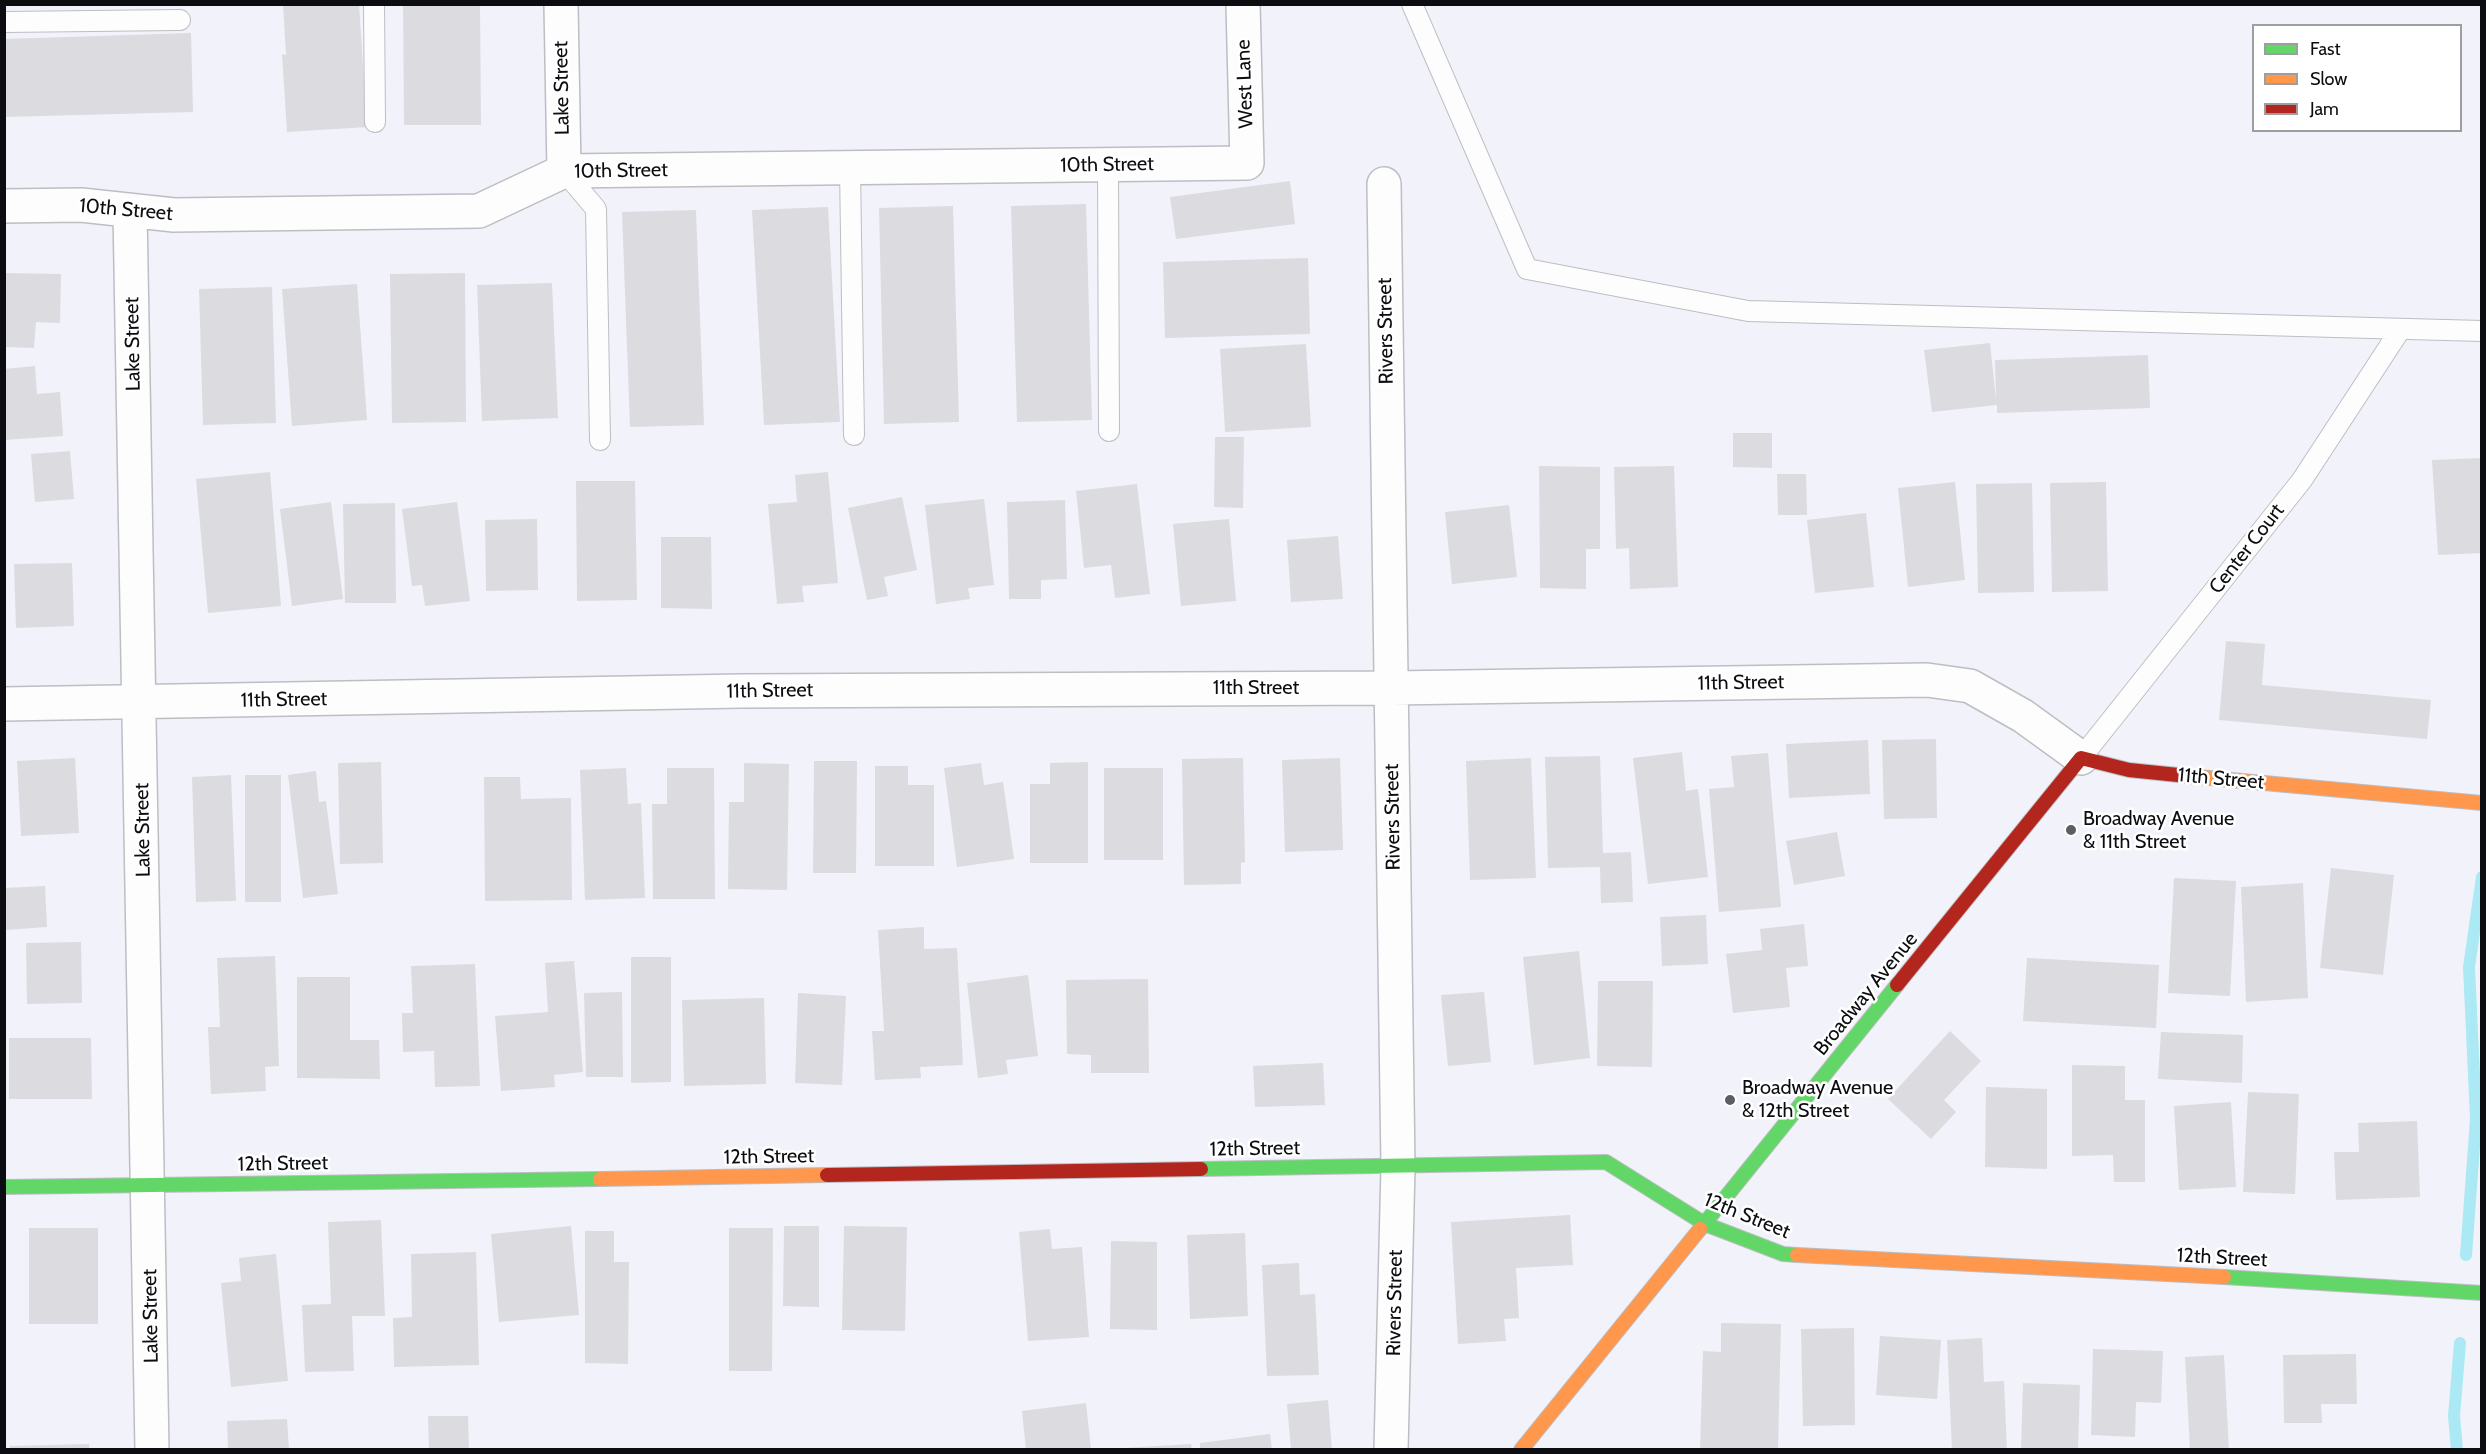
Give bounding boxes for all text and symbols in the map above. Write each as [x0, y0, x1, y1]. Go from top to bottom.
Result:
legend [2252, 24, 2462, 132]
text: Fast [2310, 38, 2341, 60]
street label: West Lane [1231, 39, 1259, 129]
street label: Lake Street [549, 41, 575, 135]
text: Slow [2310, 68, 2347, 90]
text: Jam [2310, 98, 2339, 120]
street label: 10th Street [1060, 152, 1154, 178]
street label: 10th Street [574, 158, 668, 184]
street label: 10th Street [78, 194, 174, 226]
street label: Rivers Street [1373, 278, 1399, 384]
street label: Lake Street [120, 297, 146, 391]
street label: Center Court [2204, 499, 2290, 599]
street label: 11th Street [1698, 670, 1784, 696]
street label: 11th Street [1213, 676, 1299, 700]
street label: 11th Street [727, 678, 813, 704]
street label: 11th Street [241, 687, 327, 713]
street label: 11th Street [2177, 763, 2265, 795]
street label: Rivers Street [1380, 764, 1406, 870]
street label: Lake Street [130, 783, 156, 877]
place label: Broadway Avenue & 11th Street [2083, 807, 2234, 854]
marker: Broadway Avenue & 11th Street [2064, 823, 2078, 837]
street label: Broadway Avenue [1809, 928, 1923, 1060]
place label: Broadway Avenue & 12th Street [1742, 1076, 1893, 1123]
marker: Broadway Avenue & 12th Street [1723, 1093, 1737, 1107]
street label: 12th Street [1210, 1136, 1300, 1162]
street label: 12th Street [724, 1144, 814, 1170]
street label: 12th Street [238, 1151, 328, 1177]
street label: 12th Street [1701, 1188, 1793, 1244]
street label: 12th Street [2176, 1244, 2268, 1272]
street label: Rivers Street [1382, 1250, 1408, 1356]
street label: Lake Street [138, 1269, 164, 1363]

